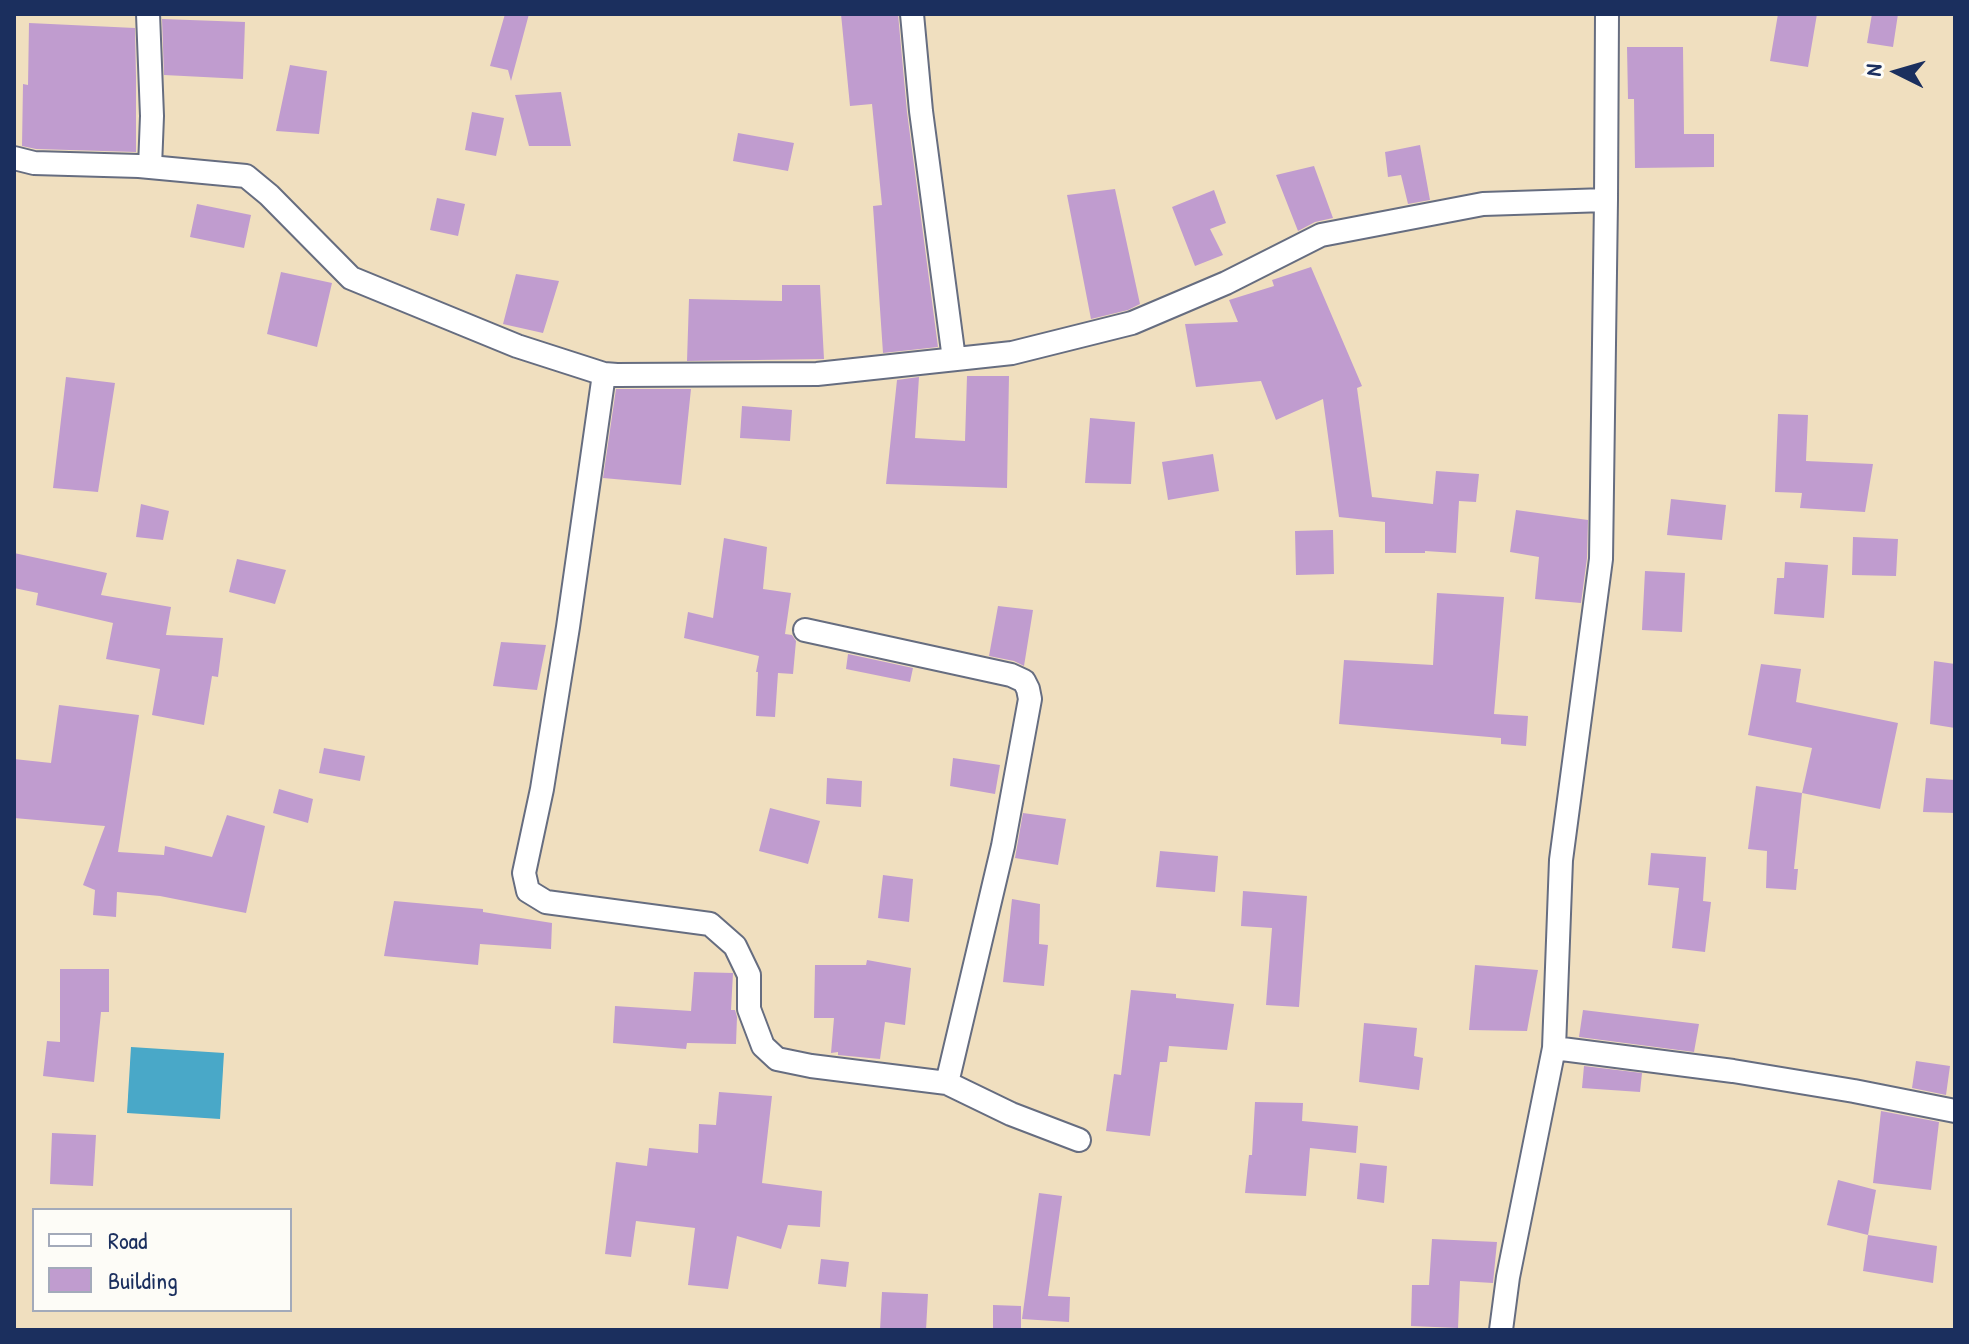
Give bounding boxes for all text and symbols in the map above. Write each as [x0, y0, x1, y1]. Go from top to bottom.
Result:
north arrow [1857, 32, 1937, 112]
text: N [1858, 63, 1889, 77]
legend [32, 1208, 292, 1312]
text: Road [108, 1224, 147, 1256]
text: Building [108, 1264, 178, 1296]

